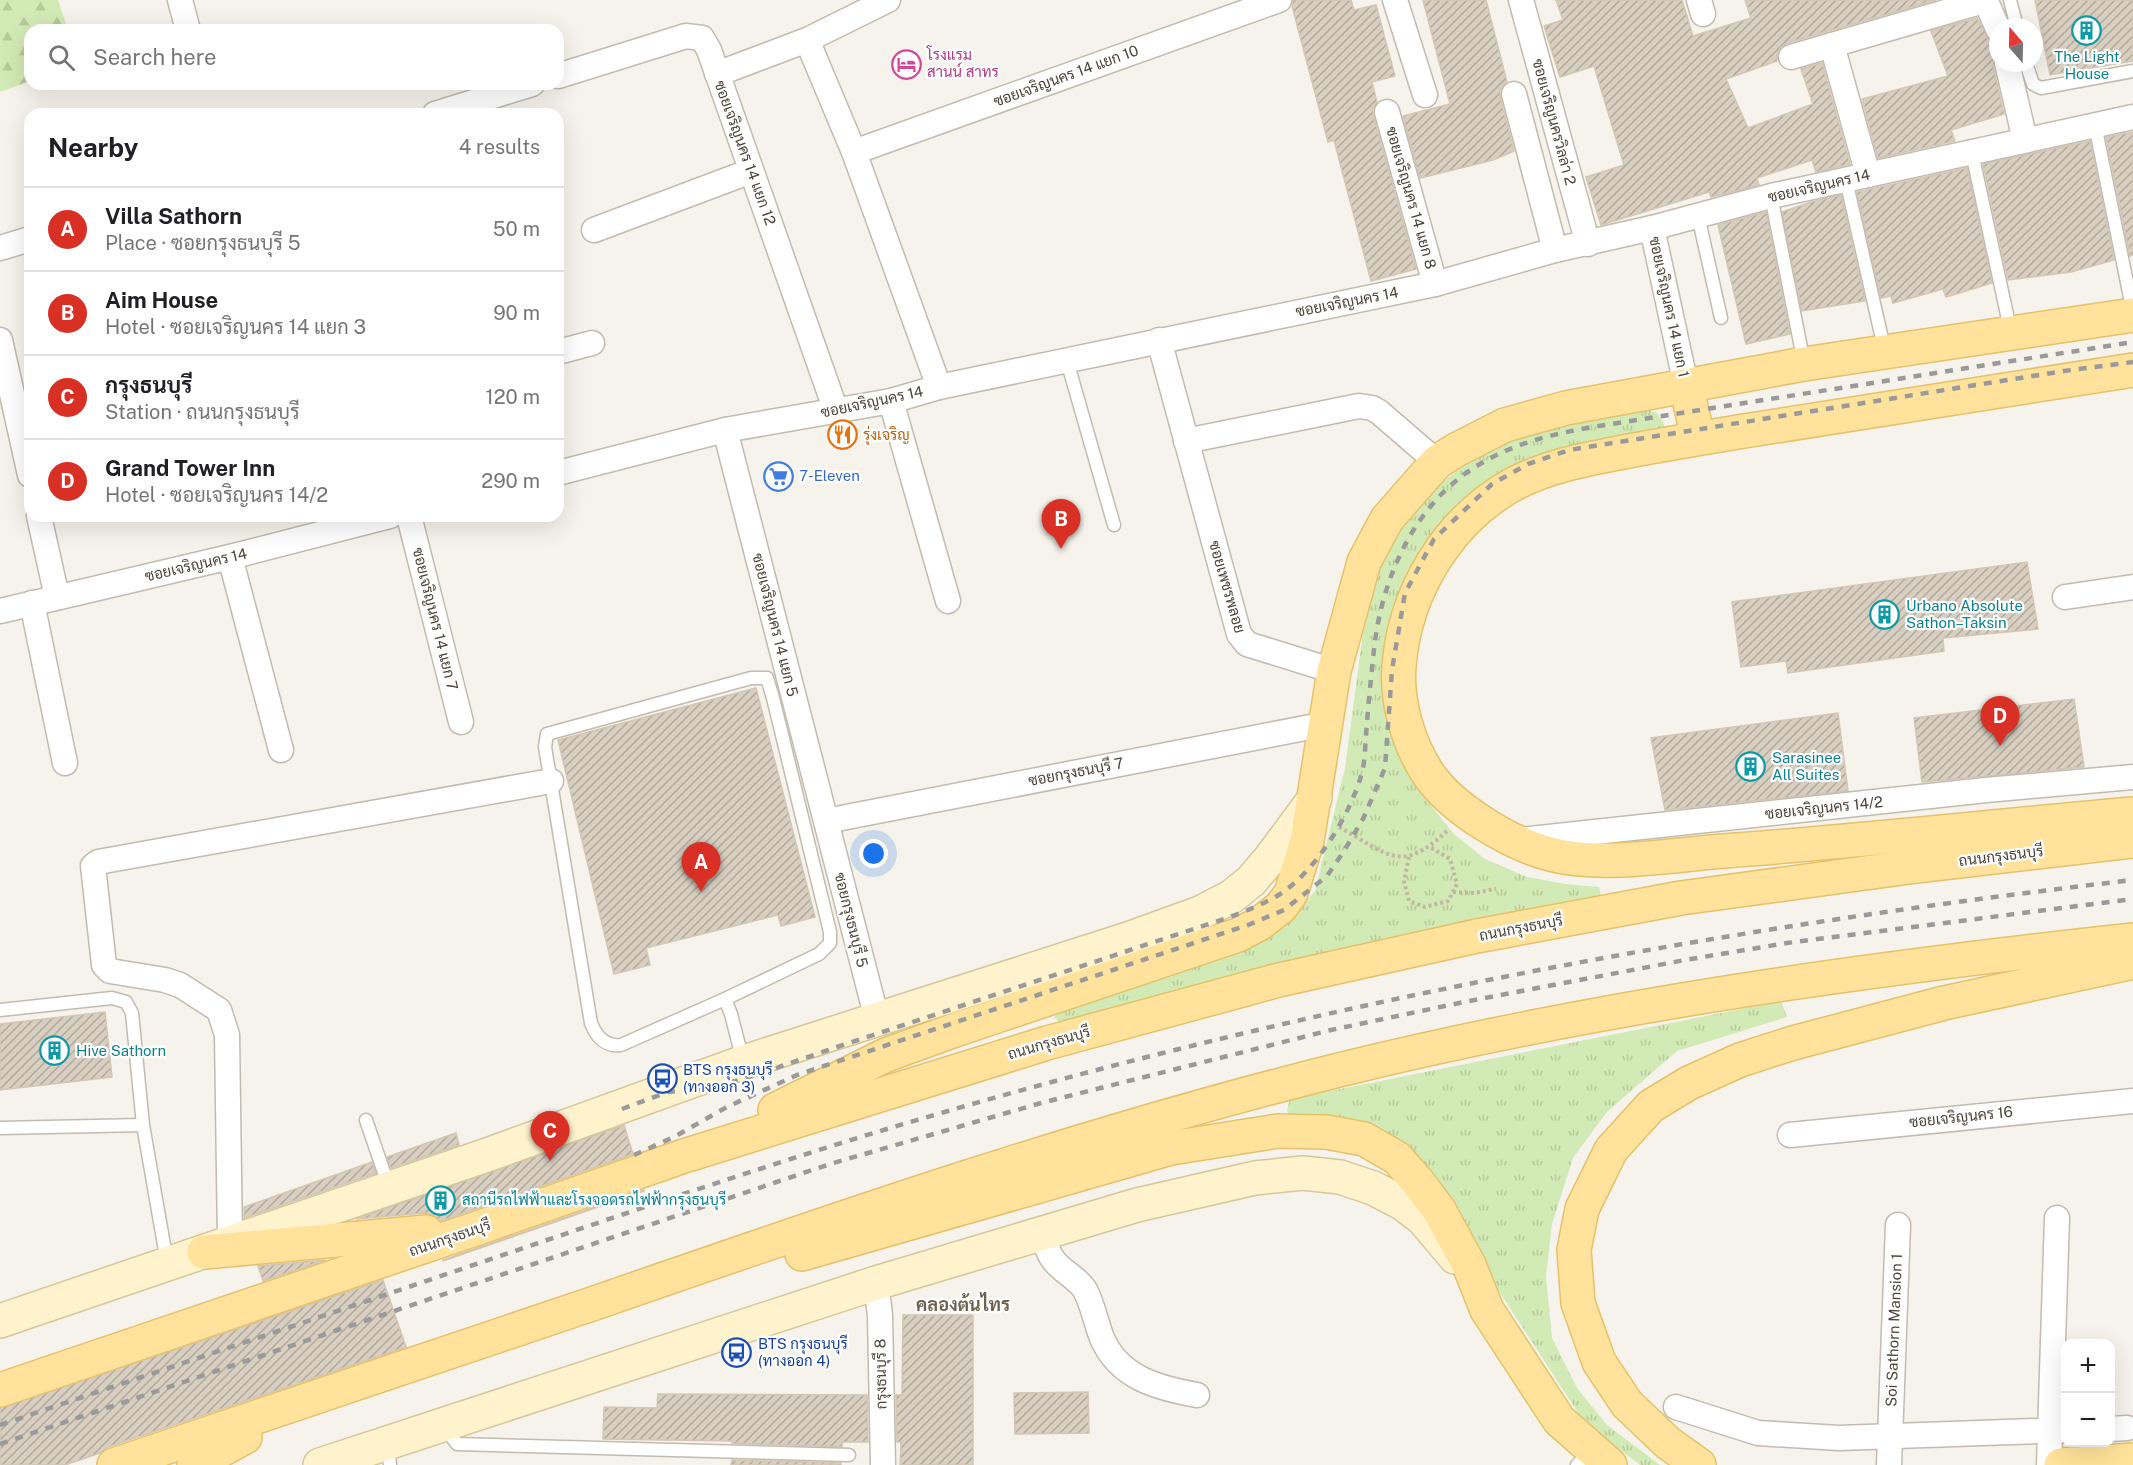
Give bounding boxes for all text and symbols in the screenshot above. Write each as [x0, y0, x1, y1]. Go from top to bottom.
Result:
building icon: The Light House [2071, 14, 2103, 46]
north arrow [1989, 18, 2043, 72]
search box [24, 24, 564, 90]
icon: search [45, 41, 78, 74]
street label: ซอยเจริญนคร 14 แยก 10 [991, 41, 1141, 111]
text: Search here [93, 44, 217, 70]
place label: โรงแรม สานน์ สาทร [926, 45, 999, 80]
hotel icon: โรงแรม สานน์ สาทร [890, 48, 922, 80]
place label: The Light House [2054, 48, 2120, 82]
street label: ซอยเจริญนครวิลล่า 2 [1528, 57, 1581, 187]
street label: ซอยเจริญนคร 14 แยก 12 [710, 78, 780, 228]
street label: ซอยเจริญนคร 14 แยก 8 [1382, 125, 1440, 271]
text: Nearby [48, 132, 138, 163]
text: 4 results [459, 135, 540, 159]
street label: ซอยเจริญนคร 14 [1766, 165, 1872, 207]
text: Villa Sathorn [105, 203, 242, 229]
text: A [60, 217, 75, 241]
text: 50 m [493, 217, 540, 241]
text: Place · ซอยกรุงธนบุรี 5 [105, 231, 301, 255]
street label: ซอยเจริญนคร 14 แยก 1 [1645, 235, 1693, 379]
street label: ซอยเจริญนคร 14 [1294, 283, 1400, 321]
text: Aim House [105, 287, 218, 313]
text: B [61, 301, 74, 325]
text: 90 m [493, 301, 540, 325]
text: Hotel · ซอยเจริญนคร 14 แยก 3 [105, 315, 366, 339]
text: กรุงธนบุรี [105, 372, 192, 398]
street label: ซอยเจริญนคร 14 [819, 382, 925, 422]
text: C [60, 385, 75, 409]
text: 120 m [486, 385, 540, 409]
text: Station · ถนนกรุงธนบุรี [105, 400, 300, 424]
restaurant icon: รุ่งเจริญ [826, 419, 858, 451]
place label: รุ่งเจริญ [863, 425, 910, 446]
text: Grand Tower Inn [105, 455, 275, 481]
supermarket icon: 7-Eleven [762, 460, 794, 492]
place label: 7-Eleven [799, 467, 860, 484]
text: D [60, 469, 75, 493]
text: 290 m [481, 469, 540, 493]
text: Hotel · ซอยเจริญนคร 14/2 [105, 483, 328, 507]
pin: B [1042, 500, 1080, 549]
street label: ซอยเพชรพลอย [1206, 539, 1249, 635]
street label: ซอยเจริญนคร 14 [143, 544, 249, 586]
street label: ซอยเจริญนคร 14 แยก 7 [409, 546, 461, 692]
street label: ซอยเจริญนคร 14 แยก 5 [748, 551, 802, 699]
place label: Urbano Absolute Sathon–Taksin [1906, 597, 2023, 631]
building icon: Urbano Absolute Sathon–Taksin [1869, 599, 1901, 631]
pin: D [1980, 696, 2020, 746]
place label: Sarasinee All Suites [1772, 749, 1841, 783]
building icon: Sarasinee All Suites [1735, 751, 1767, 783]
street label: ซอยกรุงธนบุรี 7 [1027, 753, 1126, 792]
street label: ซอยเจริญนคร 14/2 [1764, 793, 1884, 823]
your location [859, 839, 888, 868]
street label: ถนนกรุงธนบุรี [1958, 841, 2045, 872]
pin: A [682, 842, 720, 892]
street label: ซอยกรุงธนบุรี 5 [829, 870, 872, 970]
street label: ถนนกรุงธนบุรี [1477, 910, 1565, 947]
street label: ถนนกรุงธนบุรี [1005, 1022, 1093, 1065]
building icon: Hive Sathorn [39, 1035, 71, 1067]
place label: Hive Sathorn [76, 1042, 166, 1059]
place label: BTS กรุงธนบุรี (ทางออก 3) [683, 1060, 773, 1095]
bus stop icon: BTS กรุงธนบุรี (ทางออก 3) [646, 1063, 678, 1095]
street label: ซอยเจริญนคร 16 [1908, 1103, 2014, 1131]
pin: C [530, 1112, 570, 1161]
building icon: สถานีรถไฟฟ้าและโรงจอดรถไฟฟ้ากรุงธนบุรี [425, 1184, 457, 1216]
place label: สถานีรถไฟฟ้าและโรงจอดรถไฟฟ้ากรุงธนบุรี [462, 1190, 726, 1211]
street label: ถนนกรุงธนบุรี [406, 1215, 494, 1262]
street label: Soi Sathorn Mansion 1 [1882, 1253, 1905, 1407]
district label: คลองต้นไทร [916, 1292, 1010, 1315]
place label: BTS กรุงธนบุรี (ทางออก 4) [758, 1334, 848, 1369]
bus stop icon: BTS กรุงธนบุรี (ทางออก 4) [721, 1337, 753, 1369]
street label: กรุงธนบุรี 8 [870, 1338, 893, 1410]
map controls [2061, 1339, 2115, 1447]
button: + [2061, 1339, 2115, 1393]
button: − [2061, 1393, 2115, 1447]

